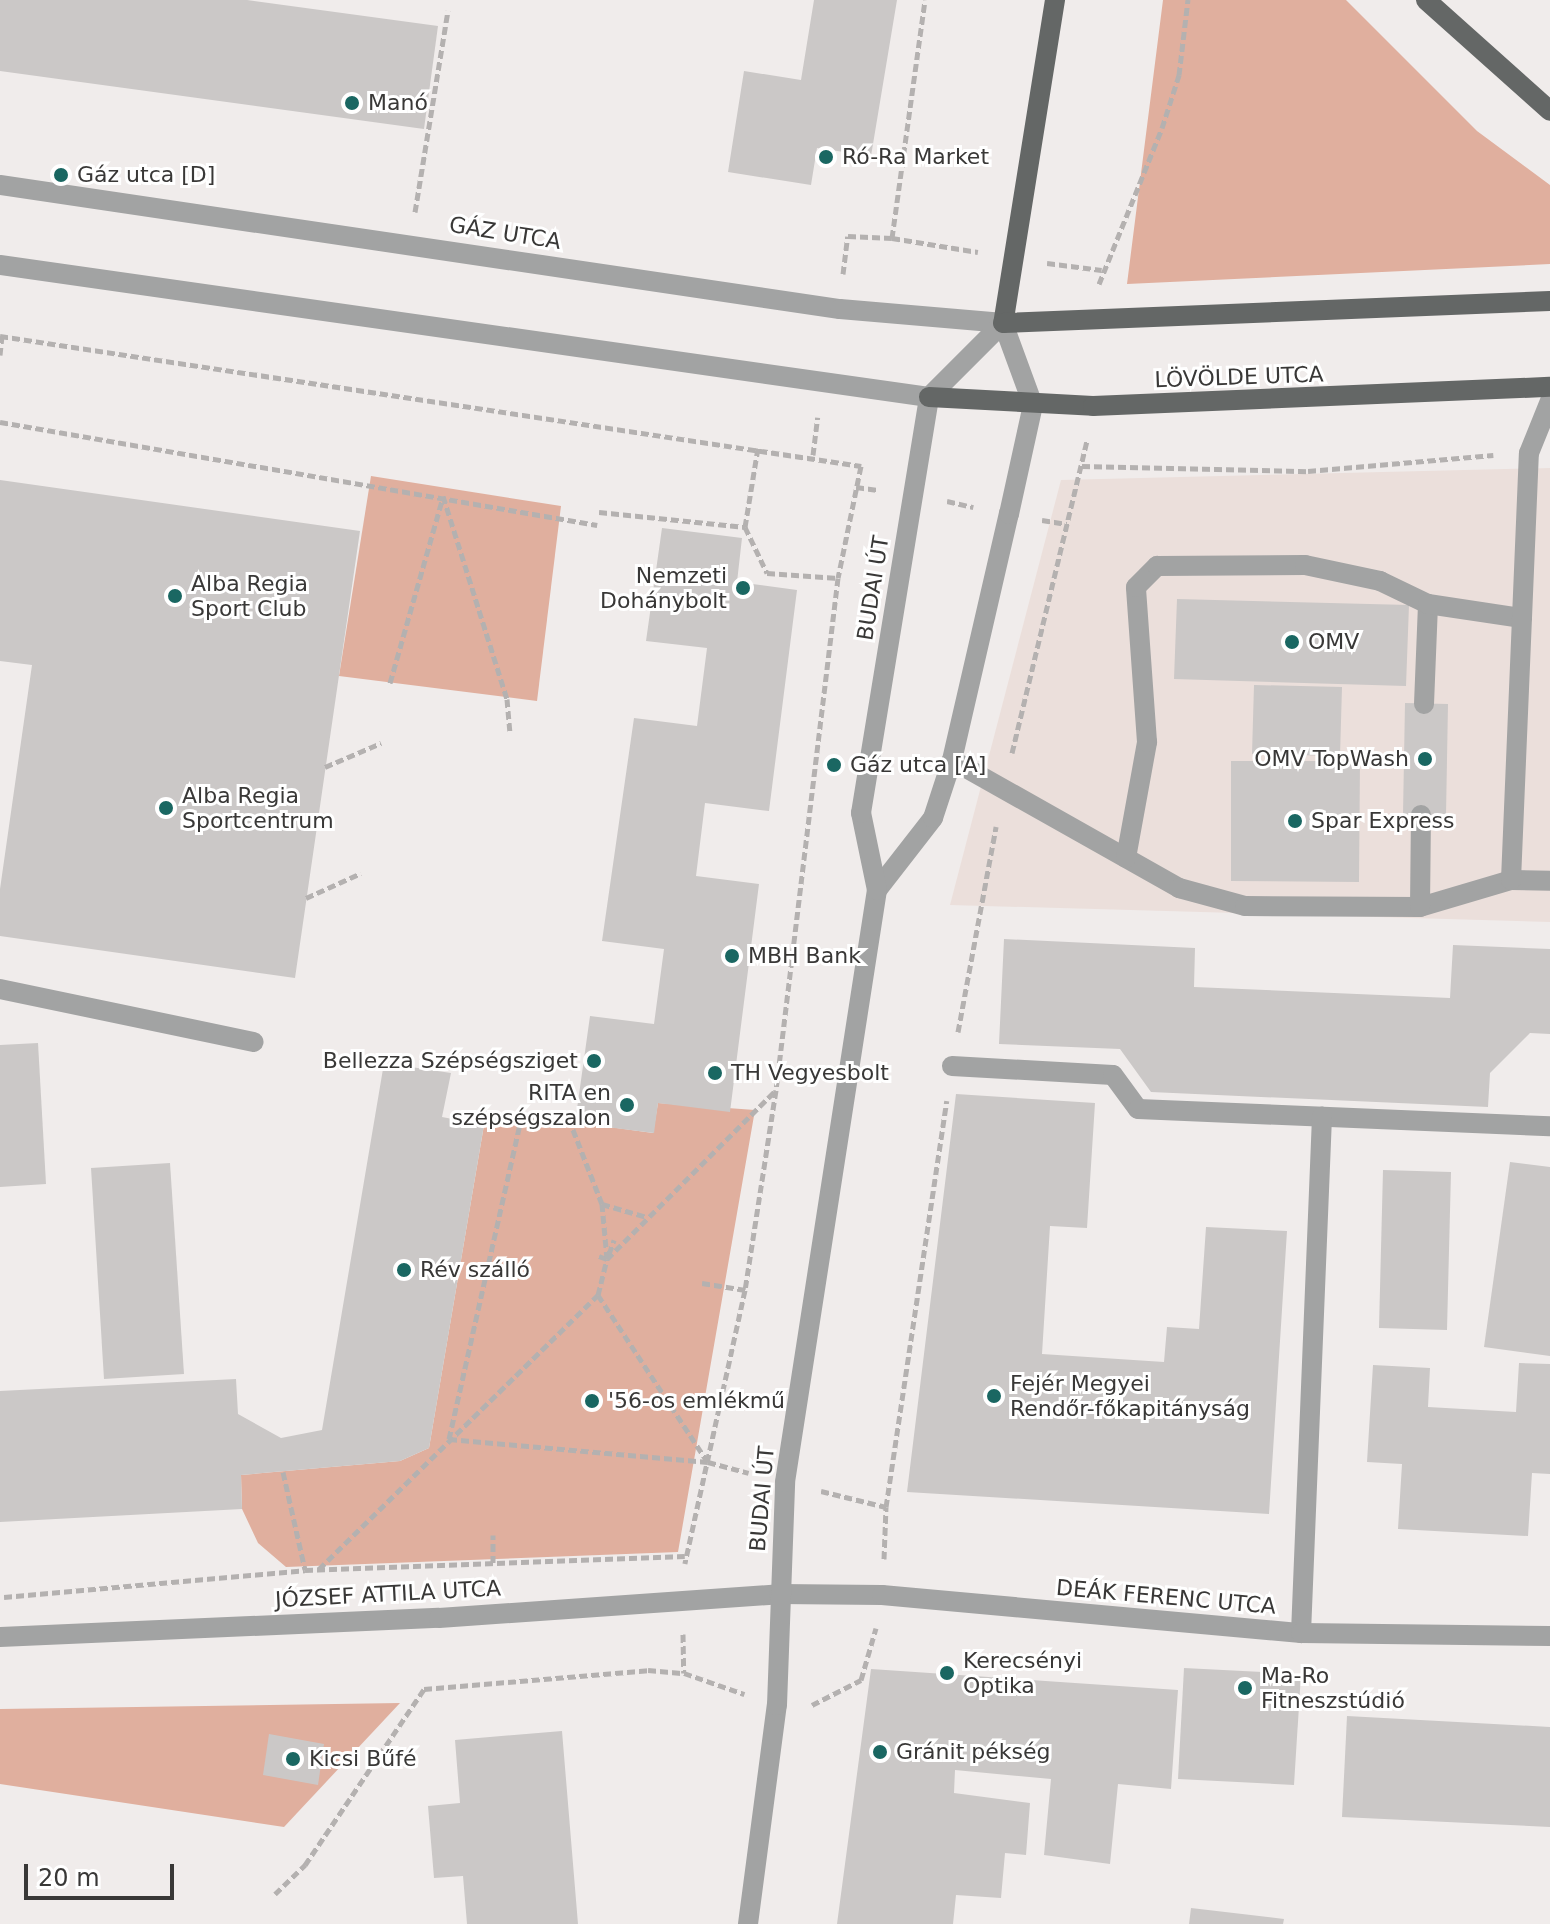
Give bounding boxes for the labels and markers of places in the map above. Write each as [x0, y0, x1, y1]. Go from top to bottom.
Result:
place label: Manó [368, 90, 428, 116]
marker: Manó [343, 94, 361, 112]
place label: Ró-Ra Market [842, 144, 989, 170]
marker: Ró-Ra Market [817, 148, 835, 166]
place label: Gáz utca [D] [77, 162, 215, 188]
marker: Gáz utca [D] [52, 166, 70, 184]
place label: Nemzeti Dohánybolt [600, 562, 727, 614]
place label: Alba Regia Sport Club [191, 570, 308, 622]
marker: Nemzeti Dohánybolt [734, 579, 752, 597]
marker: Alba Regia Sport Club [166, 587, 184, 605]
place label: OMV [1308, 629, 1359, 655]
marker: OMV [1283, 633, 1301, 651]
place label: OMV TopWash [1254, 746, 1409, 772]
marker: OMV TopWash [1416, 750, 1434, 768]
place label: Gáz utca [A] [850, 752, 986, 778]
marker: Gáz utca [A] [825, 756, 843, 774]
place label: Alba Regia Sportcentrum [182, 782, 334, 834]
marker: Alba Regia Sportcentrum [157, 799, 175, 817]
place label: Spar Express [1311, 808, 1454, 834]
marker: Spar Express [1286, 812, 1304, 830]
place label: MBH Bank [748, 943, 861, 969]
marker: MBH Bank [723, 947, 741, 965]
place label: Bellezza Szépségsziget [323, 1048, 578, 1074]
marker: Bellezza Szépségsziget [585, 1052, 603, 1070]
place label: TH Vegyesbolt [731, 1060, 889, 1086]
marker: TH Vegyesbolt [706, 1064, 724, 1082]
place label: RITA en szépségszalon [452, 1079, 611, 1130]
marker: RITA en szépségszalon [618, 1096, 636, 1114]
place label: Rév szálló [420, 1257, 530, 1283]
marker: Rév szálló [395, 1261, 413, 1279]
place label: Fejér Megyei Rendőr-főkapitányság [1010, 1370, 1250, 1422]
marker: Fejér Megyei Rendőr-főkapitányság [985, 1387, 1003, 1405]
place label: '56-os emlékmű [608, 1388, 785, 1414]
marker: '56-os emlékmű [583, 1392, 601, 1410]
place label: Kerecsényi Optika [963, 1647, 1082, 1698]
place label: Ma-Ro Fitneszstúdió [1261, 1662, 1405, 1714]
marker: Kerecsényi Optika [938, 1664, 956, 1682]
marker: Ma-Ro Fitneszstúdió [1236, 1679, 1254, 1697]
place label: Gránit pékség [896, 1739, 1050, 1765]
marker: Gránit pékség [871, 1743, 889, 1761]
place label: Kicsi Bűfé [309, 1746, 417, 1772]
marker: Kicsi Bűfé [284, 1750, 302, 1768]

